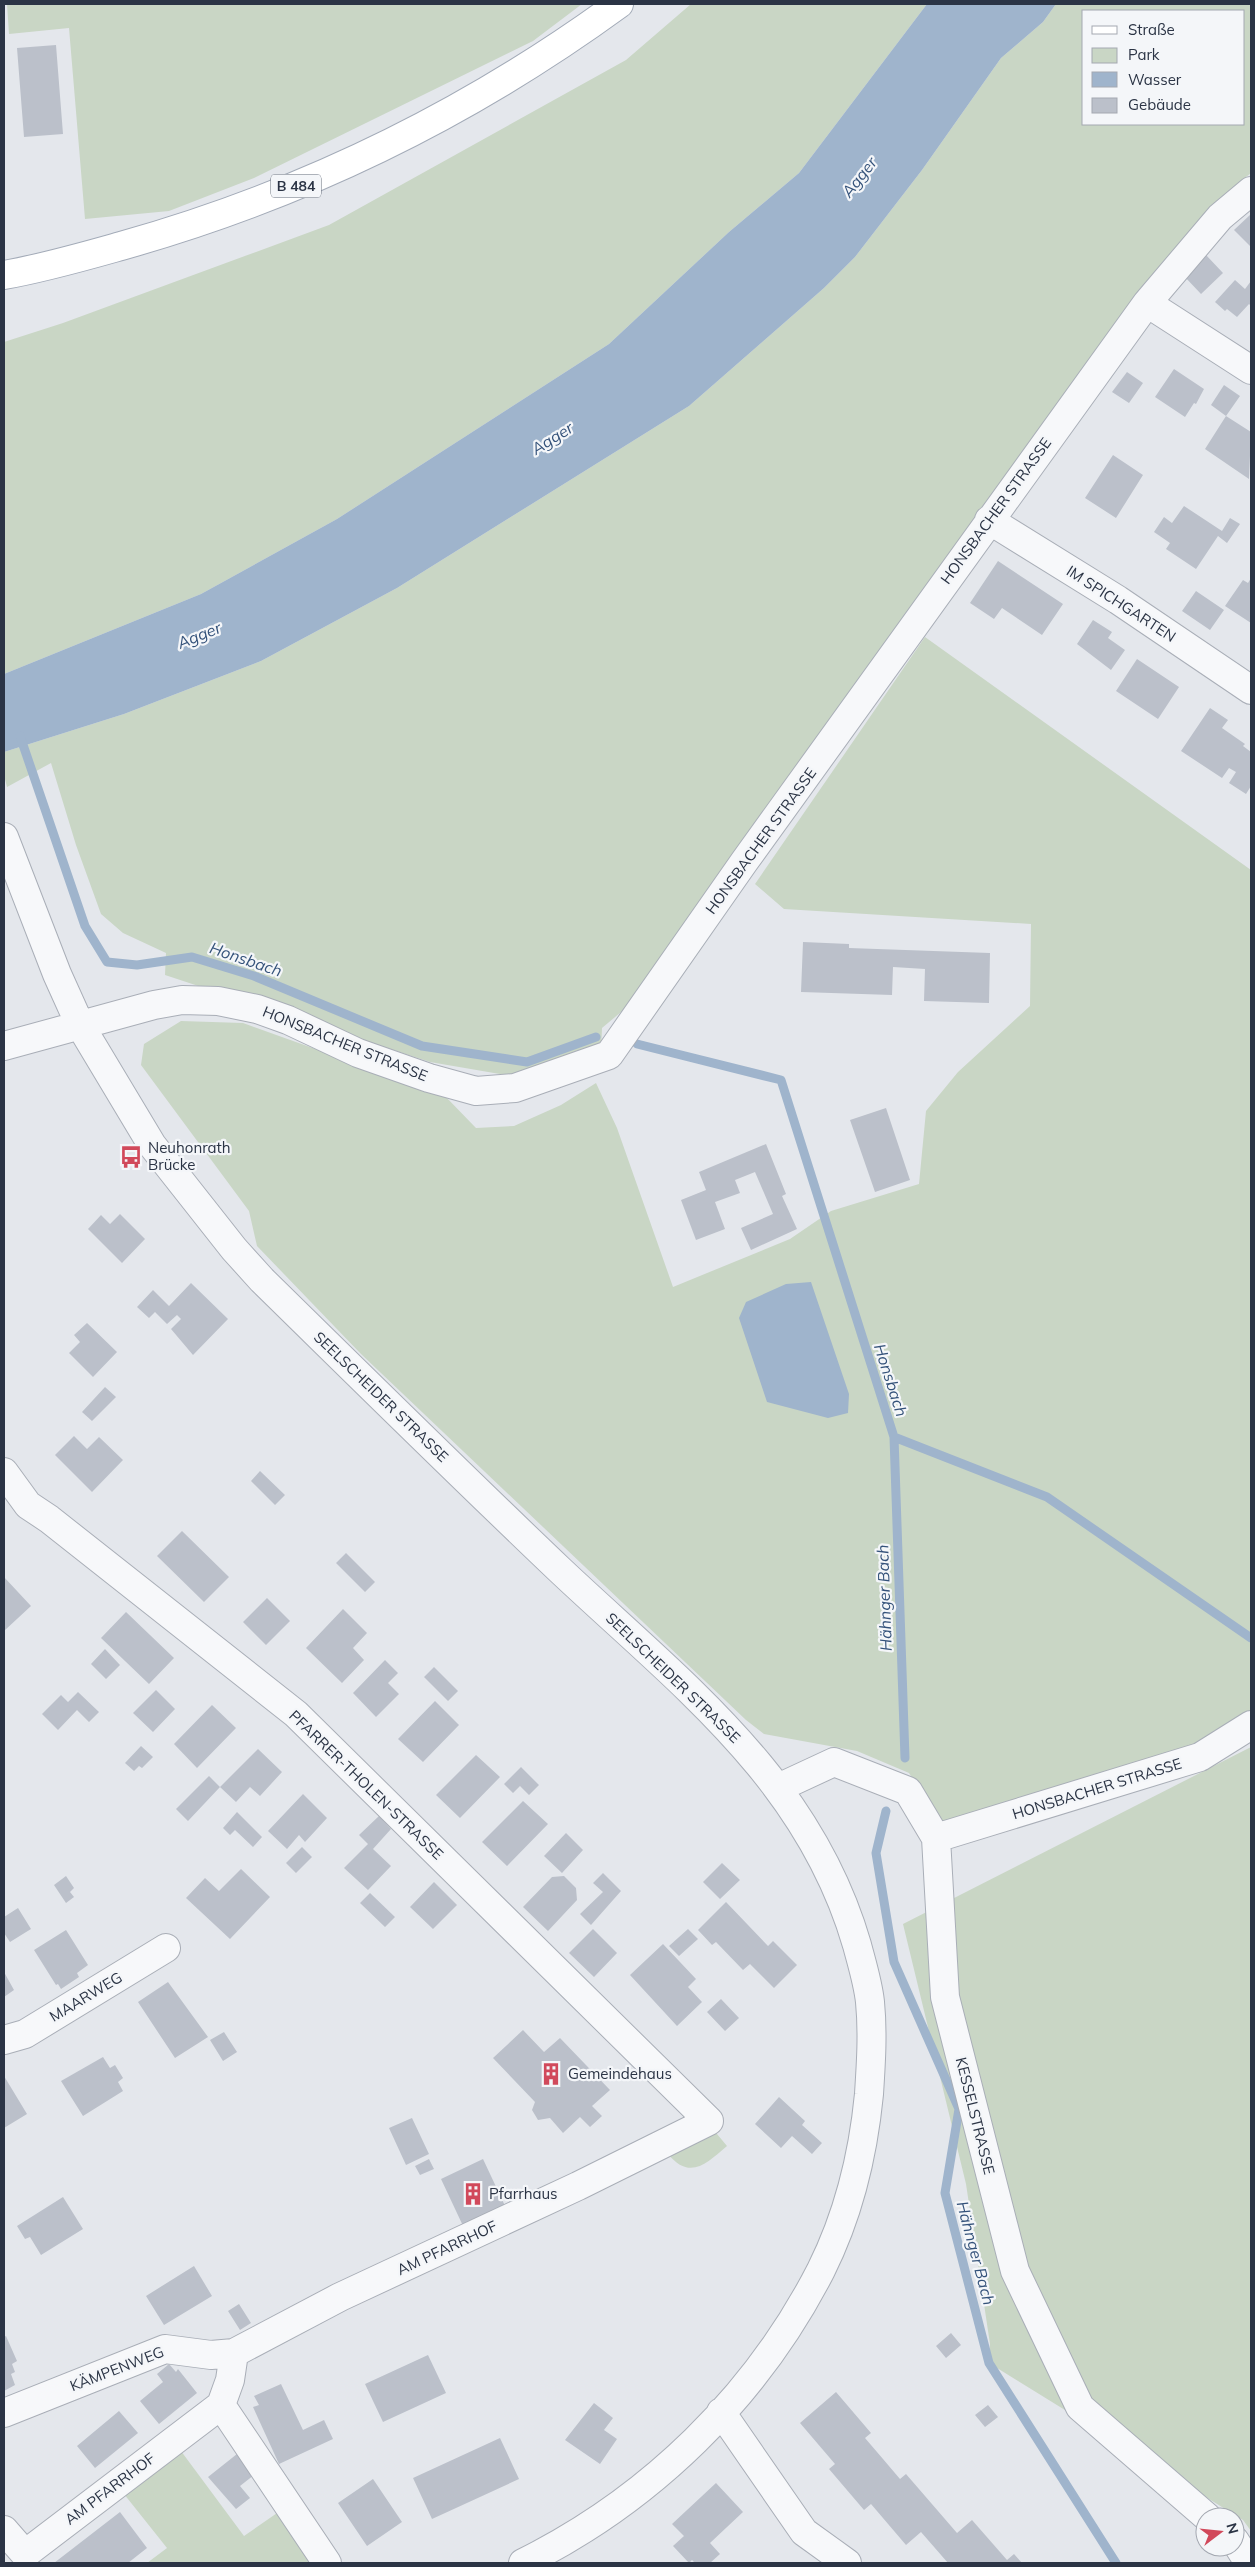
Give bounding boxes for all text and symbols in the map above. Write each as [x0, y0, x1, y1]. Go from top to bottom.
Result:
legend [1082, 10, 1245, 125]
text: Straße [1128, 20, 1175, 39]
text: Park [1128, 45, 1160, 64]
text: Wasser [1128, 70, 1182, 89]
text: Gebäude [1128, 95, 1191, 114]
water label: Agger [836, 152, 882, 202]
road number: B 484 [271, 175, 321, 198]
water label: Agger [527, 417, 578, 459]
street label: HONSBACHER STRASSE [936, 434, 1055, 588]
street label: IM SPICHGARTEN [1063, 561, 1180, 646]
water label: Agger [173, 617, 225, 653]
street label: HONSBACHER STRASSE [701, 764, 820, 918]
water label: Honsbach [207, 937, 285, 981]
street label: HONSBACHER STRASSE [260, 1002, 431, 1085]
place label: Neuhonrath Brücke [148, 1138, 231, 1174]
bus stop icon: Neuhonrath Brücke [118, 1144, 144, 1170]
street label: SEELSCHEIDER STRASSE [310, 1327, 453, 1466]
water label: Honsbach [870, 1341, 912, 1419]
water label: Hähnger Bach [872, 1544, 896, 1652]
street label: SEELSCHEIDER STRASSE [602, 1608, 745, 1747]
street label: PFARRER-THOLEN-STRASSE [285, 1706, 448, 1864]
street label: HONSBACHER STRASSE [1010, 1754, 1184, 1823]
street label: MAARWEG [46, 1967, 126, 2026]
street label: KESSELSTRASSE [952, 2055, 999, 2177]
building icon: Gemeindehaus [538, 2061, 564, 2087]
place label: Gemeindehaus [568, 2064, 672, 2083]
building icon: Pfarrhaus [460, 2181, 486, 2207]
place label: Pfarrhaus [489, 2184, 558, 2203]
water label: Hähnger Bach [953, 2199, 999, 2307]
street label: AM PFARRHOF [394, 2216, 500, 2279]
street label: KÄMPENWEG [67, 2342, 167, 2395]
street label: AM PFARRHOF [61, 2448, 159, 2529]
north arrow [1195, 2507, 1245, 2557]
text: N [1222, 2521, 1243, 2536]

